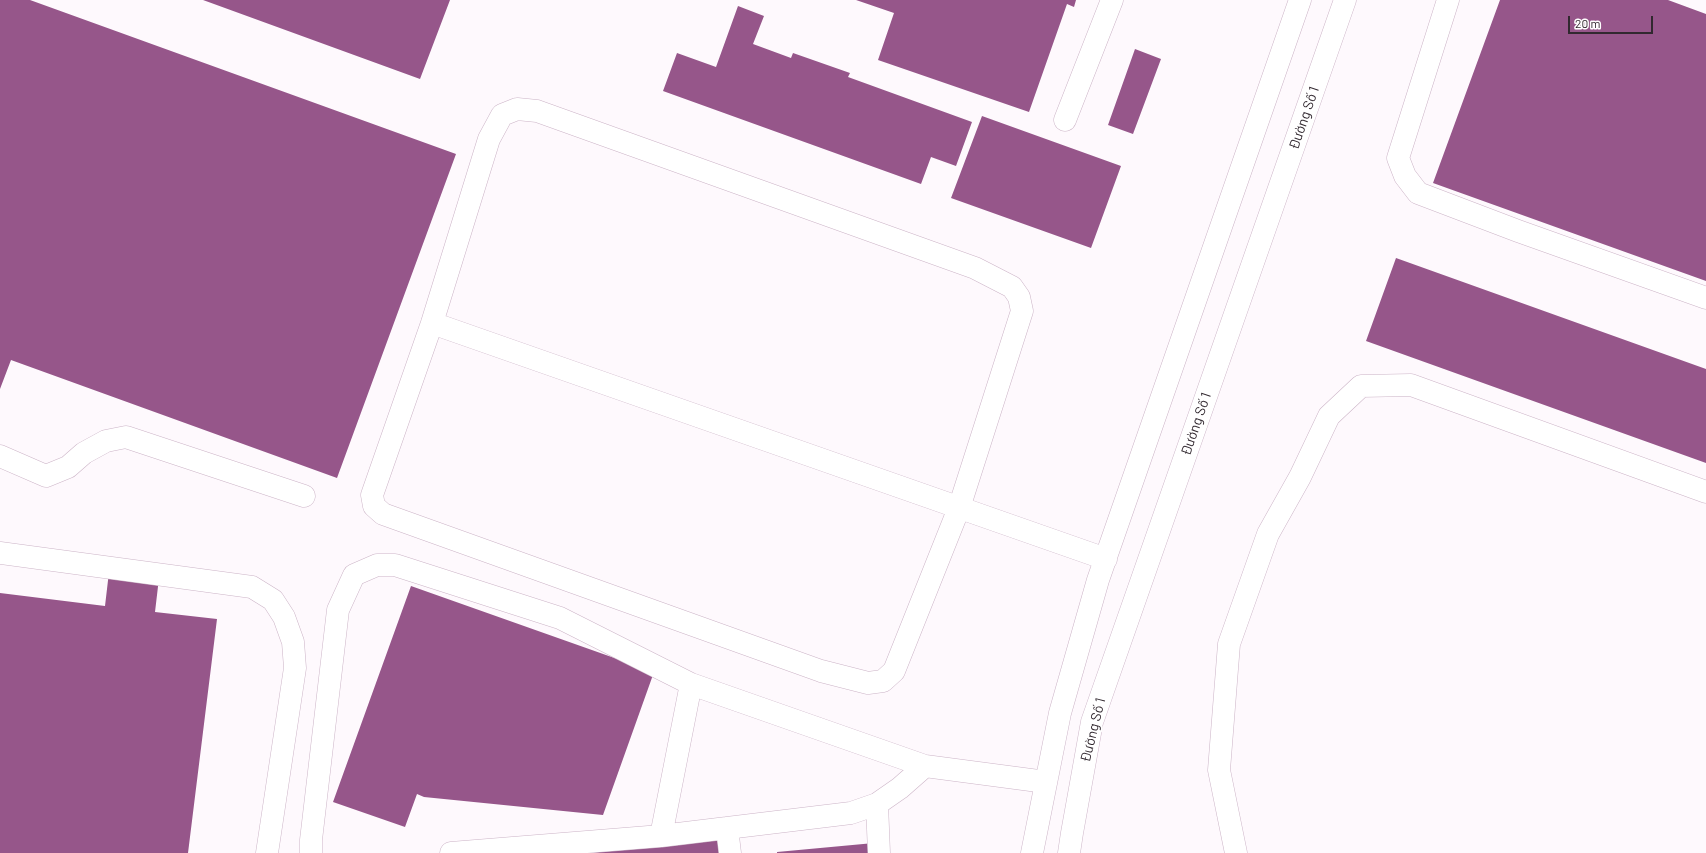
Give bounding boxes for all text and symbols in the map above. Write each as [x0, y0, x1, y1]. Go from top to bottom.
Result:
scale bar [1570, 8, 1655, 34]
text: 20 m [1575, 16, 1601, 30]
street label: Đường Số 1 [1285, 84, 1323, 152]
street label: Đường Số 1 [1177, 390, 1215, 458]
street label: Đường Số 1 [1077, 696, 1109, 764]

